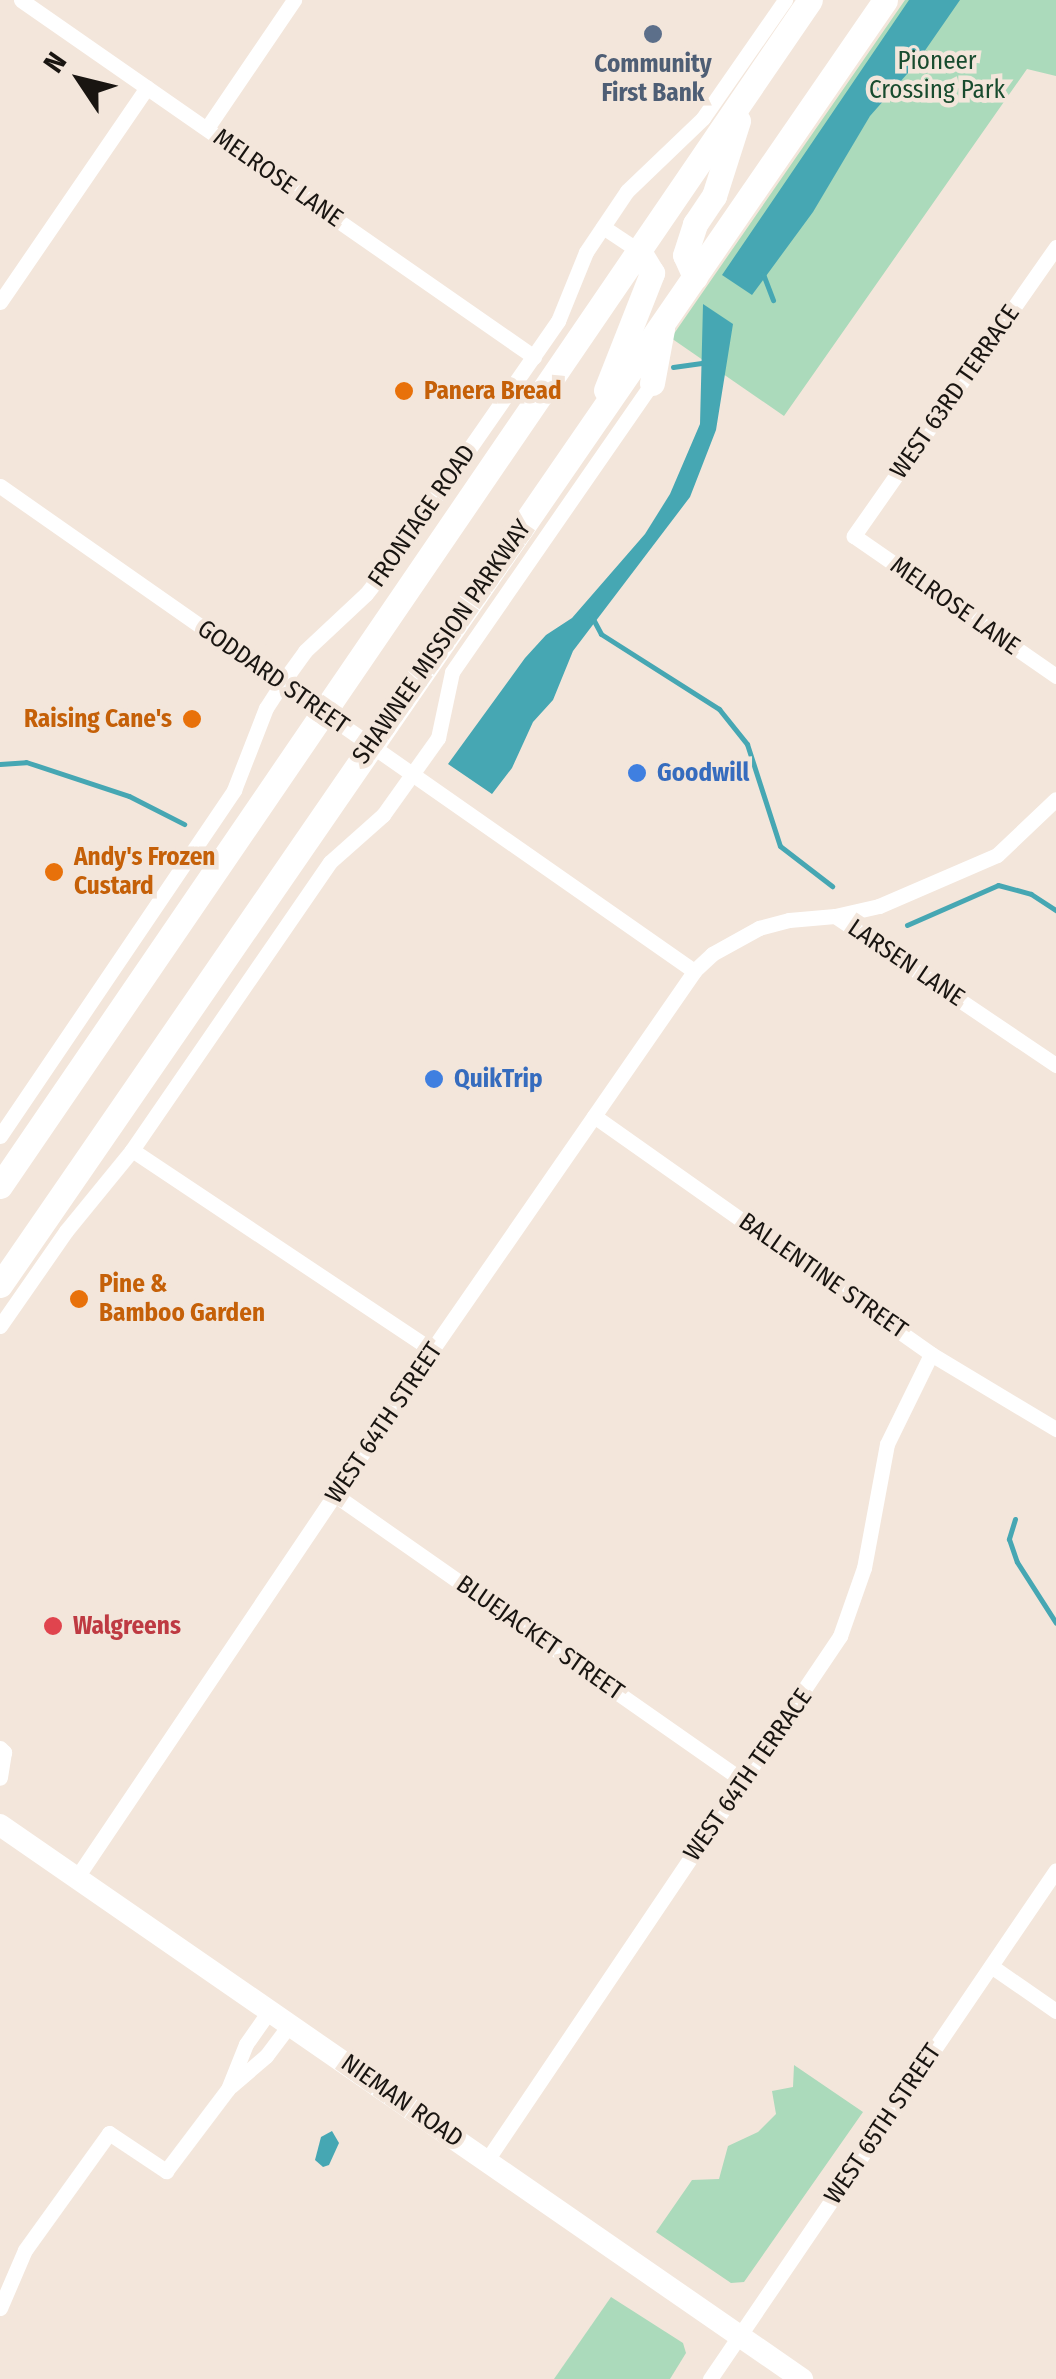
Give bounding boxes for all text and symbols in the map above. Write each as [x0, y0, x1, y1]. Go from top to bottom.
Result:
marker: Community First Bank [642, 23, 664, 45]
north arrow [30, 30, 130, 130]
text: N [37, 46, 73, 79]
park label: Pioneer Crossing Park [869, 47, 1005, 106]
place label: Community First Bank [594, 50, 712, 109]
street label: MELROSE LANE [208, 122, 348, 234]
street label: WEST 63RD TERRACE [884, 299, 1026, 485]
place label: Panera Bread [424, 376, 562, 406]
marker: Panera Bread [393, 380, 415, 402]
street label: FRONTAGE ROAD [362, 439, 482, 593]
street label: SHAWNEE MISSION PARKWAY [346, 514, 538, 770]
street label: MELROSE LANE [885, 550, 1025, 662]
street label: GODDARD STREET [191, 614, 355, 740]
place label: Raising Cane's [24, 704, 172, 734]
marker: Raising Cane's [181, 708, 203, 730]
place label: Goodwill [657, 758, 749, 788]
marker: Goodwill [626, 762, 648, 784]
place label: Andy's Frozen Custard [74, 843, 215, 902]
marker: Andy's Frozen Custard [43, 861, 65, 883]
street label: LARSEN LANE [842, 913, 970, 1013]
place label: QuikTrip [454, 1064, 543, 1094]
marker: QuikTrip [423, 1068, 445, 1090]
street label: BALLENTINE STREET [733, 1207, 913, 1345]
place label: Pine & Bamboo Garden [99, 1270, 265, 1329]
marker: Pine & Bamboo Garden [68, 1288, 90, 1310]
street label: WEST 64TH STREET [319, 1337, 449, 1509]
street label: BLUEJACKET STREET [451, 1569, 629, 1707]
place label: Walgreens [73, 1611, 181, 1641]
marker: Walgreens [42, 1615, 64, 1637]
street label: WEST 64TH TERRACE [677, 1683, 819, 1867]
street label: WEST 65TH STREET [818, 2038, 948, 2210]
street label: NIEMAN ROAD [335, 2048, 469, 2154]

